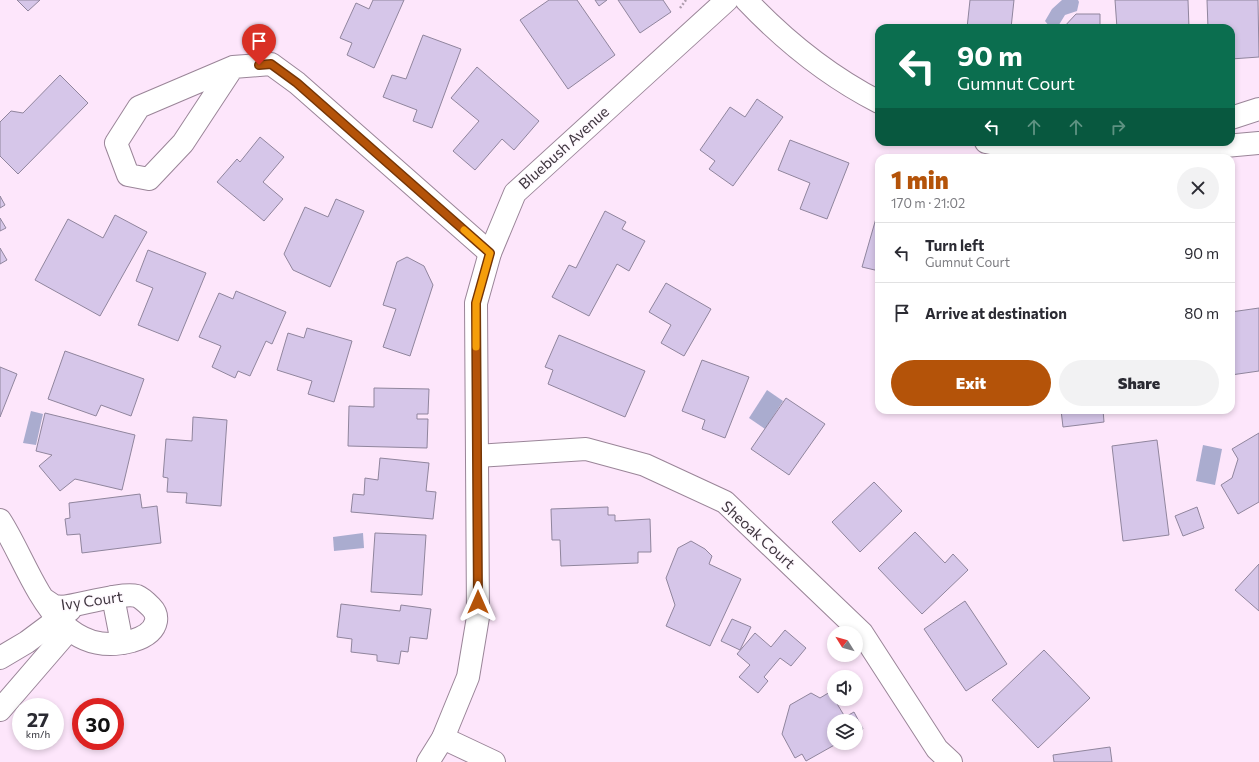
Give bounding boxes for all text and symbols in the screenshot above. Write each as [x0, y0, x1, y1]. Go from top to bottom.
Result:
pin [242, 24, 276, 65]
icon: arrive [248, 30, 270, 52]
text: 90 m [957, 38, 1023, 72]
icon: left [891, 40, 943, 92]
text: Gumnut Court [957, 72, 1075, 94]
street label: Bluebush Avenue [514, 102, 612, 193]
icon: left [981, 116, 1003, 138]
icon: ahead [1023, 116, 1045, 138]
icon: ahead [1065, 116, 1087, 138]
icon: right [1107, 116, 1129, 138]
text: 1 min [891, 165, 949, 194]
button: close [1177, 167, 1219, 209]
text: 170 m · 21:02 [891, 195, 965, 211]
text: Turn left [925, 236, 984, 254]
icon: left [891, 242, 913, 264]
text: 90 m [1184, 244, 1219, 262]
text: Gumnut Court [925, 254, 1010, 270]
icon: arrive [891, 302, 913, 324]
text: Arrive at destination [925, 304, 1067, 322]
text: 80 m [1184, 304, 1219, 322]
button: Exit [891, 360, 1051, 406]
button: Share [1059, 360, 1219, 406]
street label: Sheoak Court [718, 496, 799, 572]
position arrow [457, 581, 499, 623]
street label: Ivy Court [60, 587, 124, 613]
north arrow [827, 626, 863, 662]
map controls [827, 626, 863, 750]
button: sound [827, 670, 863, 706]
speed limit sign: 30 [72, 698, 124, 750]
text: 27 [27, 707, 49, 731]
button: layers [827, 714, 863, 750]
text: km/h [26, 728, 50, 740]

